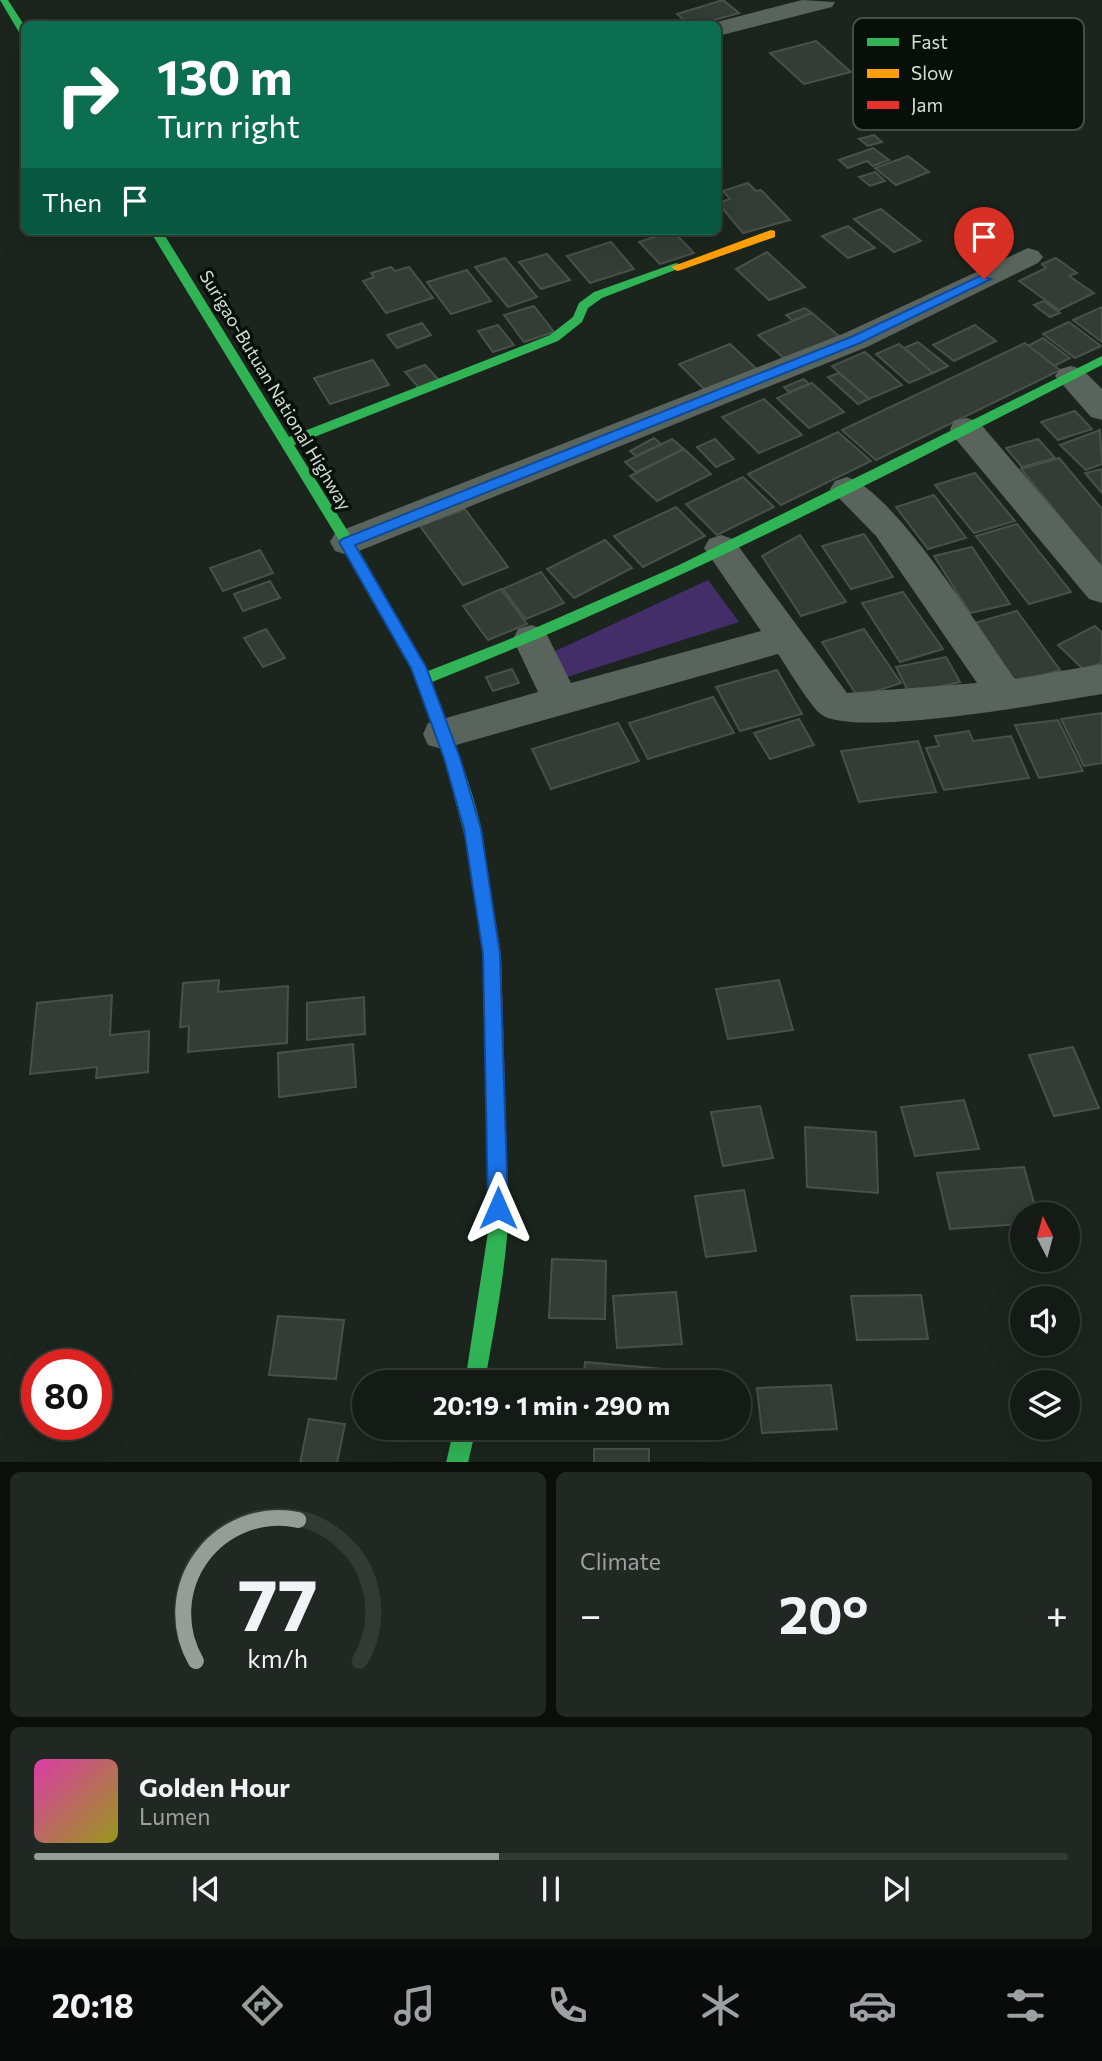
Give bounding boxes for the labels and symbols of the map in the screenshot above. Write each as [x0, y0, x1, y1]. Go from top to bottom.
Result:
legend [853, 18, 1084, 130]
text: Fast [911, 30, 948, 53]
text: Slow [911, 61, 953, 84]
text: Jam [911, 93, 943, 116]
pin [954, 207, 1014, 279]
street label: Surigao-Butuan National Highway [195, 266, 357, 514]
position arrow [461, 1171, 535, 1245]
north arrow [1010, 1202, 1080, 1272]
speed limit sign: 80 [21, 1349, 112, 1440]

